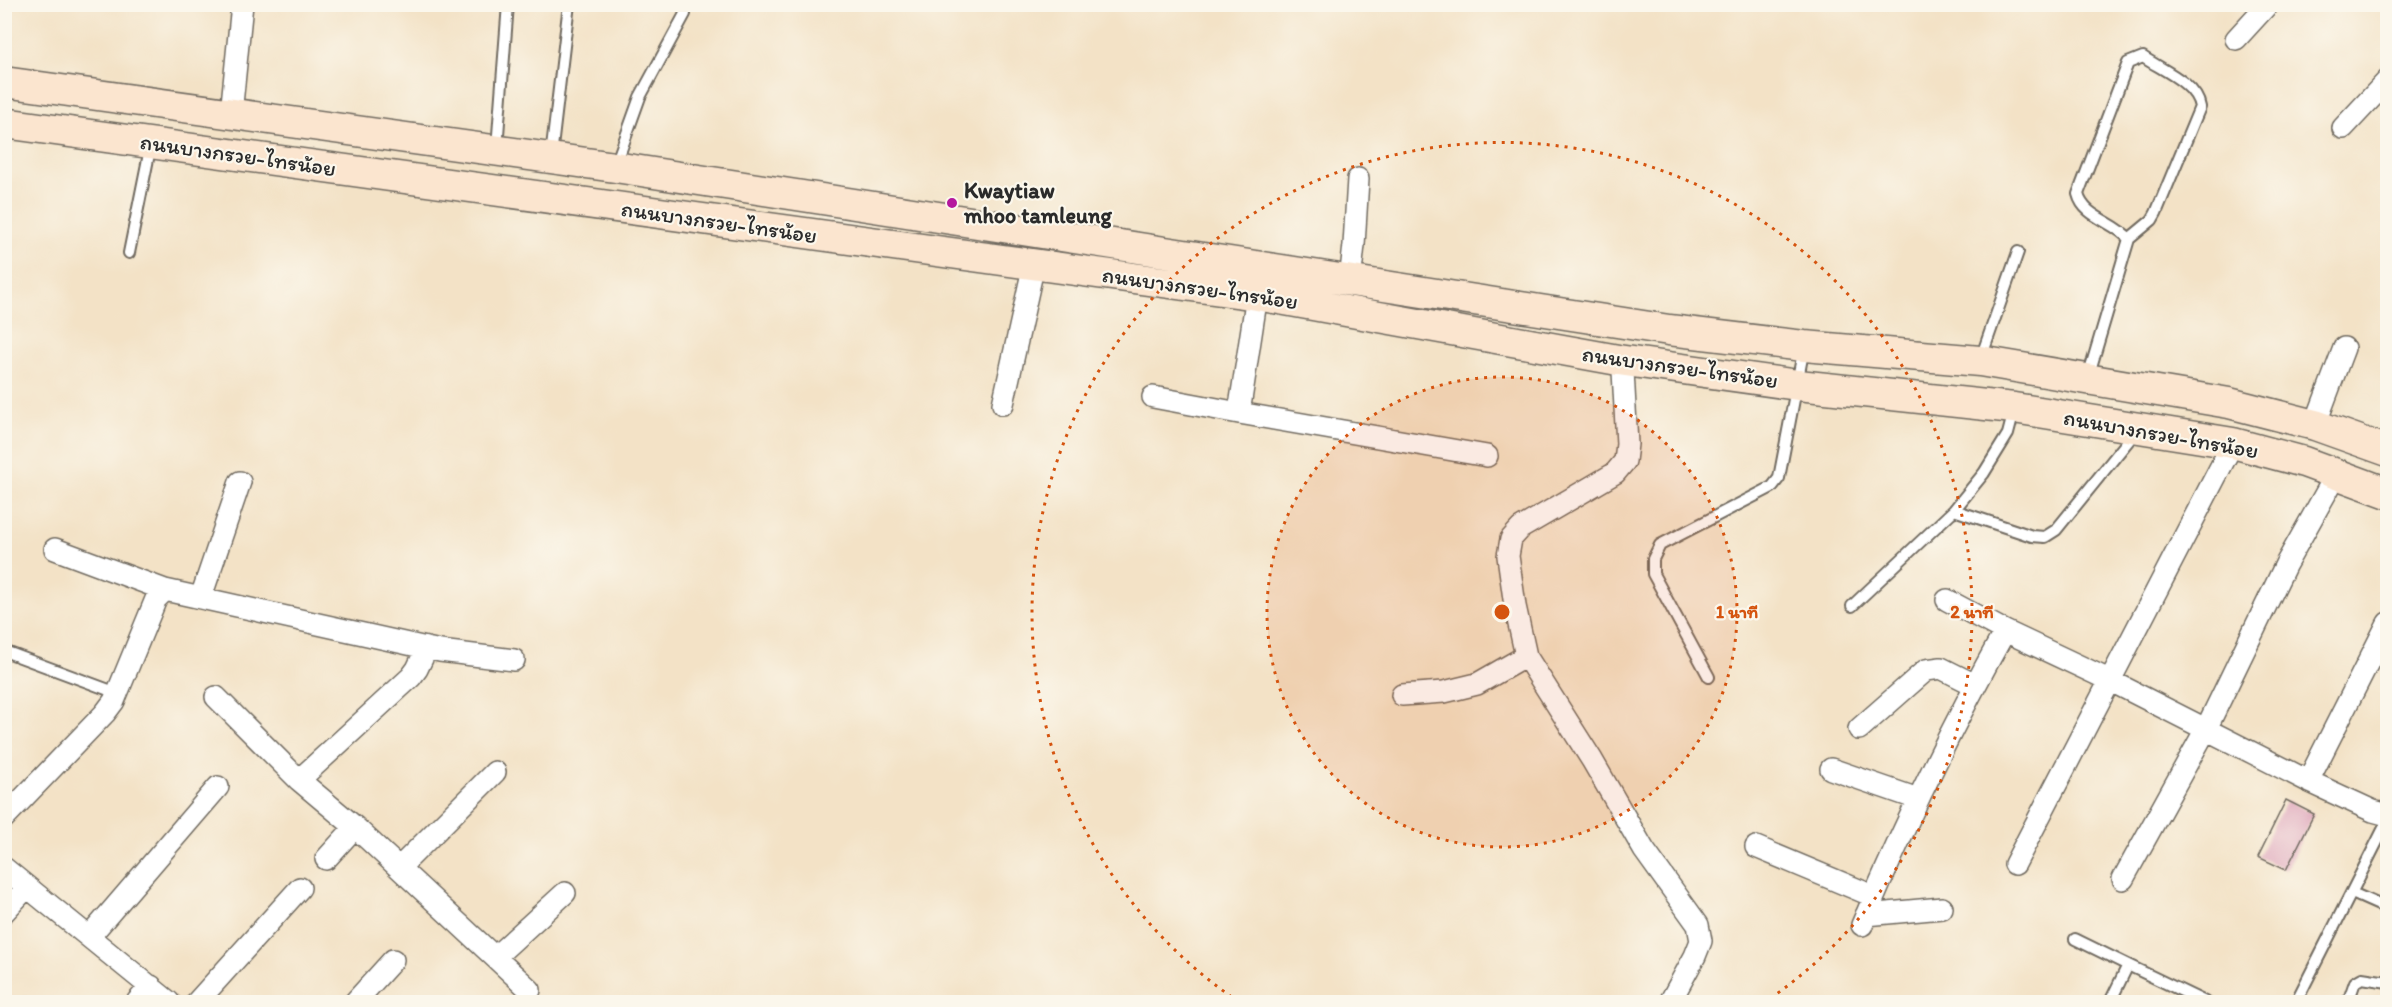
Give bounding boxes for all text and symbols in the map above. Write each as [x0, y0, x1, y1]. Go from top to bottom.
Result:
street label: ถนนบางกรวย-ไทรน้อย [138, 128, 338, 182]
place label: Kwaytiaw mhoo tamleung [963, 177, 1113, 229]
street label: ถนนบางกรวย-ไทรน้อย [619, 195, 819, 249]
marker: Kwaytiaw mhoo tamleung [945, 196, 959, 210]
street label: ถนนบางกรวย-ไทรน้อย [1100, 261, 1300, 315]
street label: ถนนบางกรวย-ไทรน้อย [1580, 340, 1780, 394]
street label: ถนนบางกรวย-ไทรน้อย [2062, 404, 2260, 464]
text: 1 นาที [1716, 601, 1758, 623]
text: 2 นาที [1950, 601, 1994, 623]
centre of rings [1492, 602, 1512, 622]

